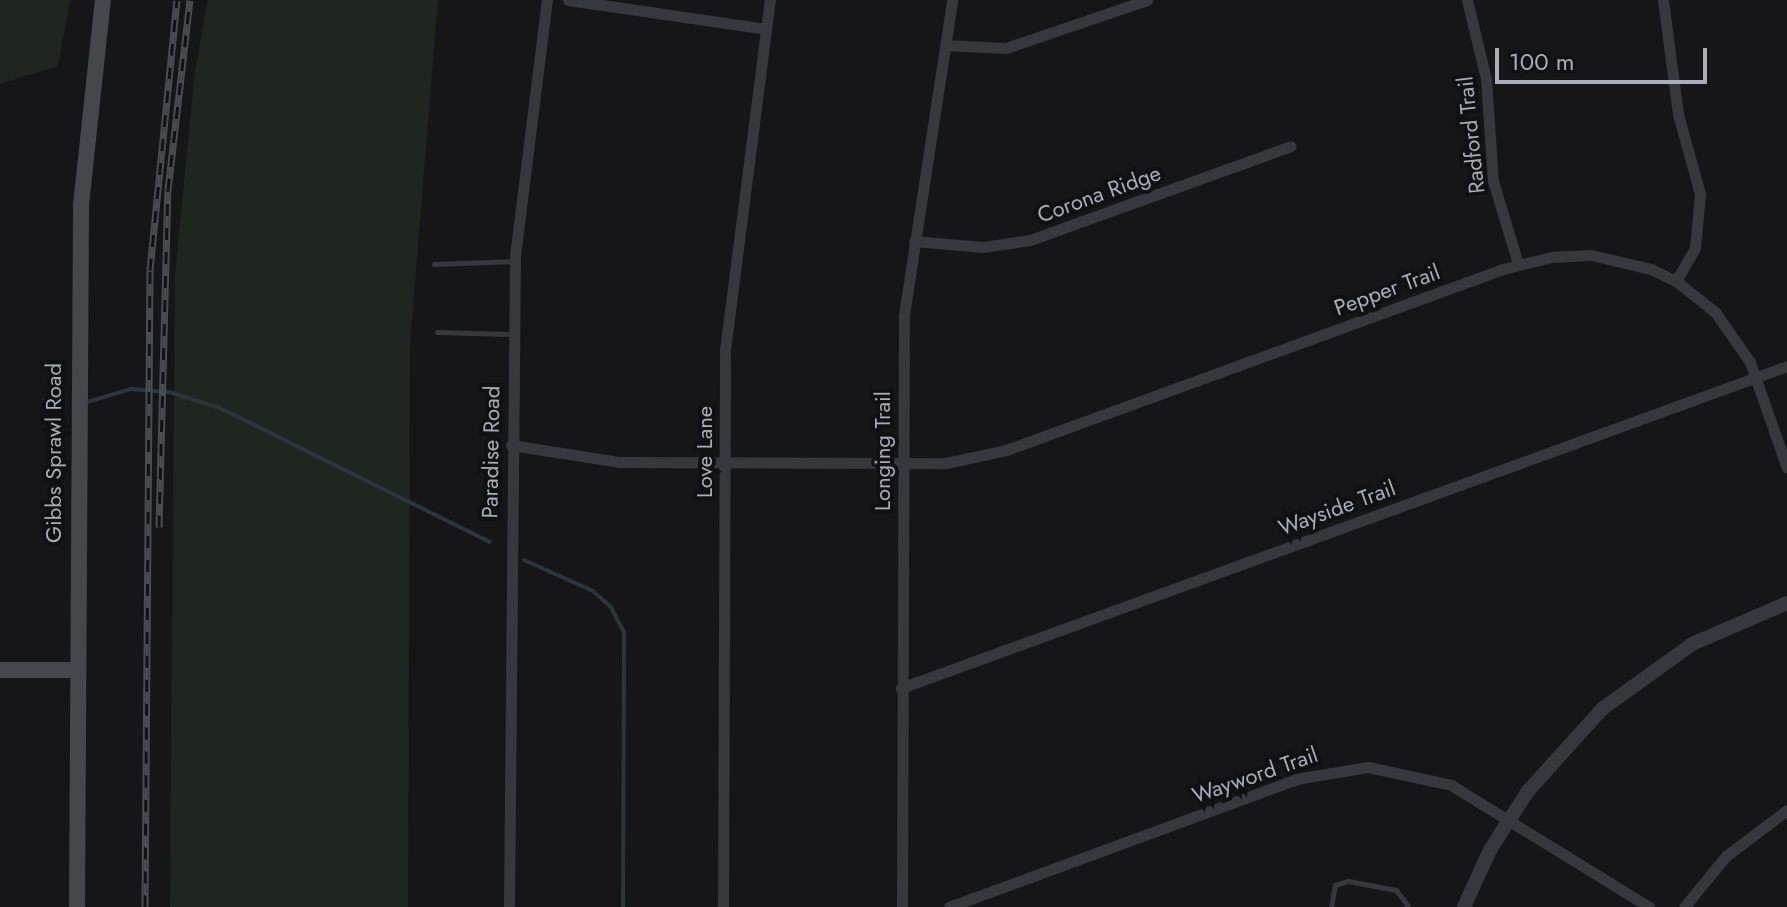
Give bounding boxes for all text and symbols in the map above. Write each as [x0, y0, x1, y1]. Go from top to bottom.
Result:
scale bar [1499, 32, 1711, 82]
text: 100 m [1509, 44, 1575, 79]
street label: Radford Trail [1452, 75, 1490, 195]
street label: Corona Ridge [1034, 159, 1164, 229]
street label: Pepper Trail [1330, 259, 1444, 321]
street label: Gibbs Sprawl Road [41, 363, 67, 543]
street label: Paradise Road [477, 385, 505, 519]
street label: Longing Trail [870, 391, 896, 511]
street label: Love Lane [692, 406, 718, 498]
street label: Wayside Trail [1275, 475, 1399, 541]
street label: Wayword Trail [1189, 741, 1321, 809]

